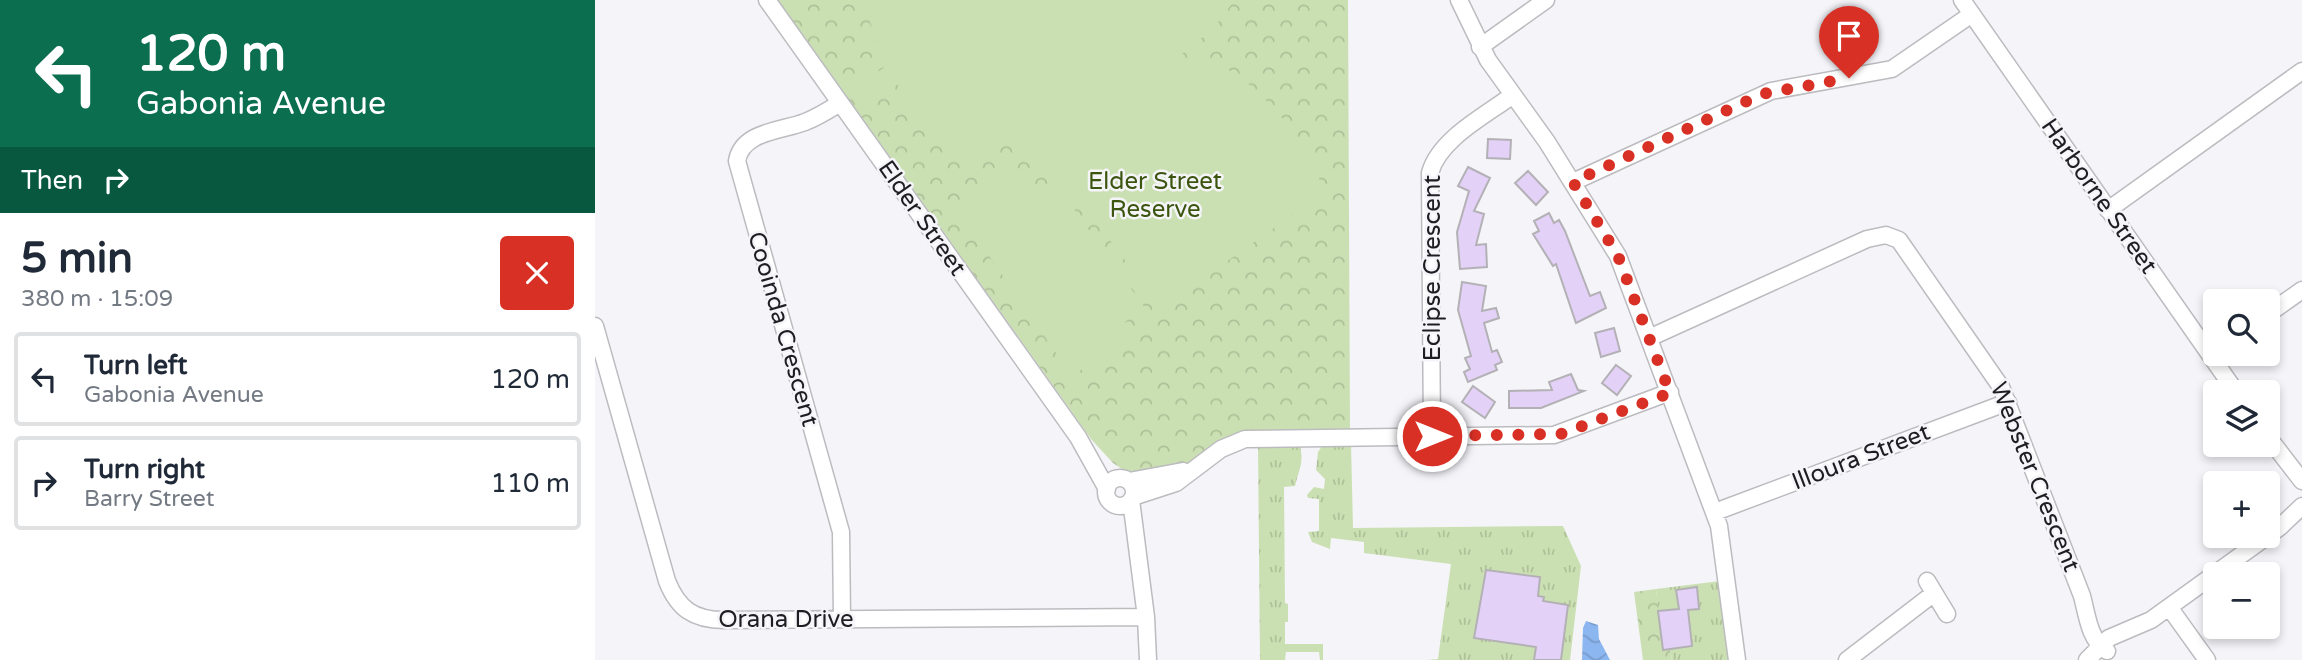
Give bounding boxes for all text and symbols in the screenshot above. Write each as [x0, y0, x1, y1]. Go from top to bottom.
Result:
pin [1819, 6, 1879, 78]
icon: arrive [1830, 17, 1868, 55]
text: 120 m [136, 25, 286, 84]
icon: left [21, 28, 112, 119]
text: Gabonia Avenue [136, 85, 386, 123]
street label: Harborne Street [2035, 113, 2163, 279]
street label: Elder Street [872, 155, 972, 281]
icon: right [97, 161, 135, 199]
text: Then [21, 165, 83, 196]
park label: Elder Street Reserve [1088, 167, 1222, 224]
street label: Eclipse Crescent [1418, 175, 1447, 361]
street label: Cooinda Crescent [741, 228, 825, 430]
text: 5 min [21, 233, 133, 284]
button: close [500, 236, 574, 310]
text: 380 m · 15:09 [21, 285, 173, 313]
map controls [2203, 289, 2280, 639]
button: search [2203, 289, 2280, 366]
text: Turn left [84, 350, 187, 381]
icon: left [25, 360, 63, 398]
text: 120 m [490, 364, 570, 395]
street label: Webster Crescent [1984, 378, 2086, 576]
button: layers [2203, 380, 2280, 457]
text: Gabonia Avenue [84, 381, 264, 409]
position arrow [1395, 399, 1469, 473]
street label: Illoura Street [1788, 417, 1934, 497]
text: Turn right [84, 454, 205, 485]
icon: right [25, 464, 63, 502]
text: 110 m [490, 468, 570, 499]
button: + [2203, 471, 2280, 548]
text: Barry Street [84, 485, 215, 513]
button: − [2203, 562, 2280, 639]
street label: Orana Drive [718, 605, 854, 634]

